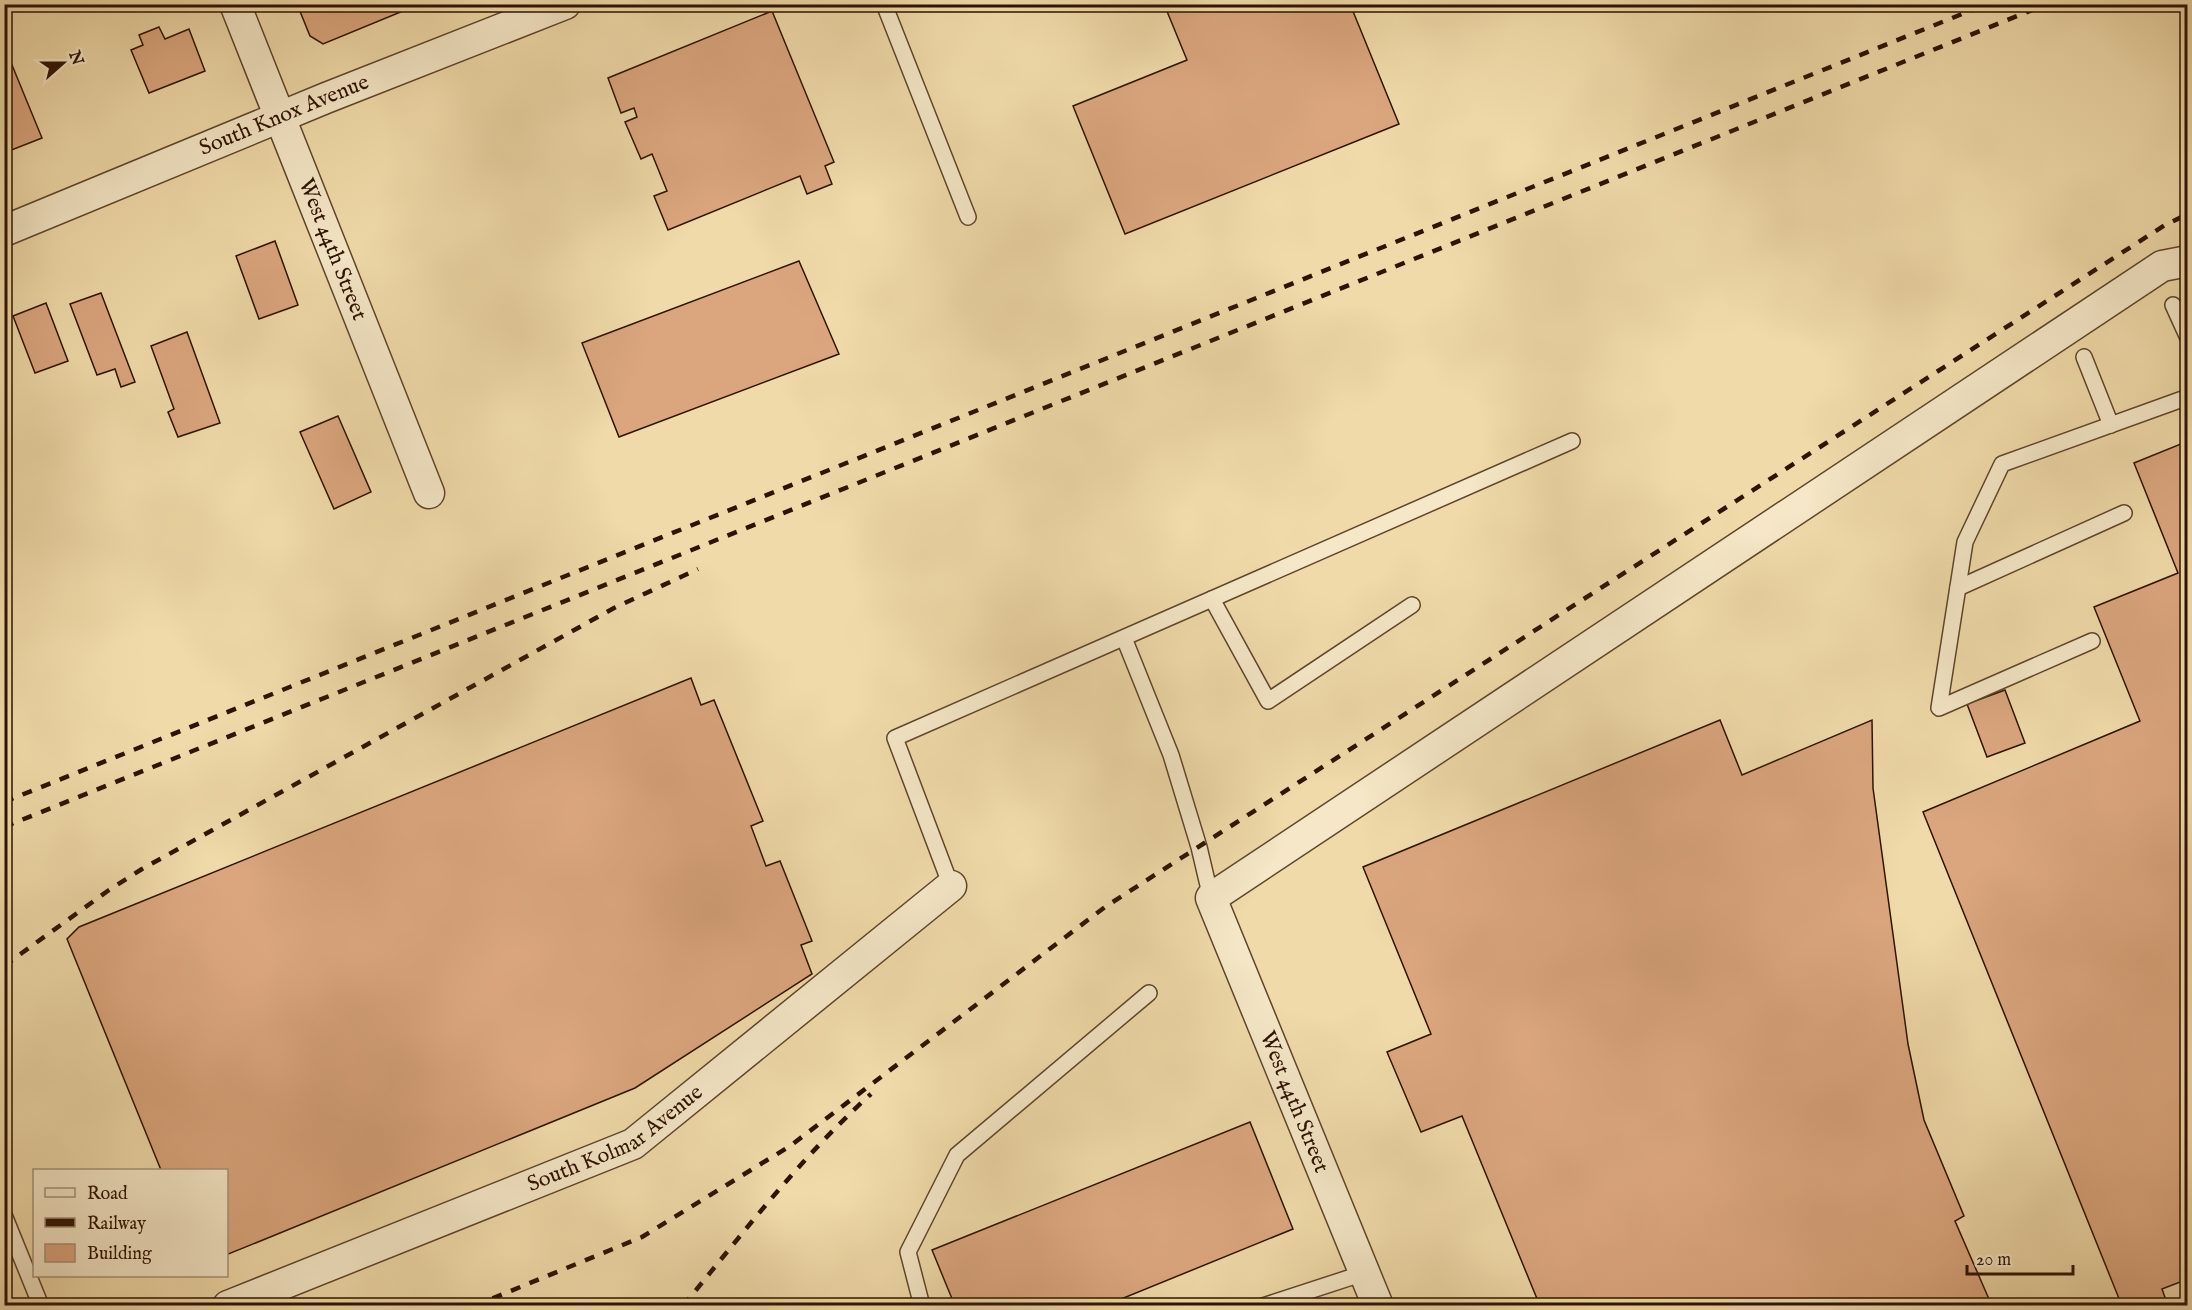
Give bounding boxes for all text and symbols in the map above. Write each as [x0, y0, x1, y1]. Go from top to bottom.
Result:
north arrow [33, 33, 93, 93]
text: N [63, 47, 87, 69]
street label: South Knox Avenue [195, 69, 373, 163]
street label: West 44th Street [292, 174, 373, 325]
street label: West 44th Street [1253, 1027, 1335, 1177]
street label: South Kolmar Avenue [523, 1079, 709, 1199]
legend [33, 1169, 228, 1277]
text: Road [87, 1183, 128, 1206]
text: Railway [87, 1213, 146, 1236]
scale bar [1967, 1238, 2074, 1276]
text: Building [87, 1243, 152, 1266]
text: 20 m [1976, 1249, 2011, 1272]

